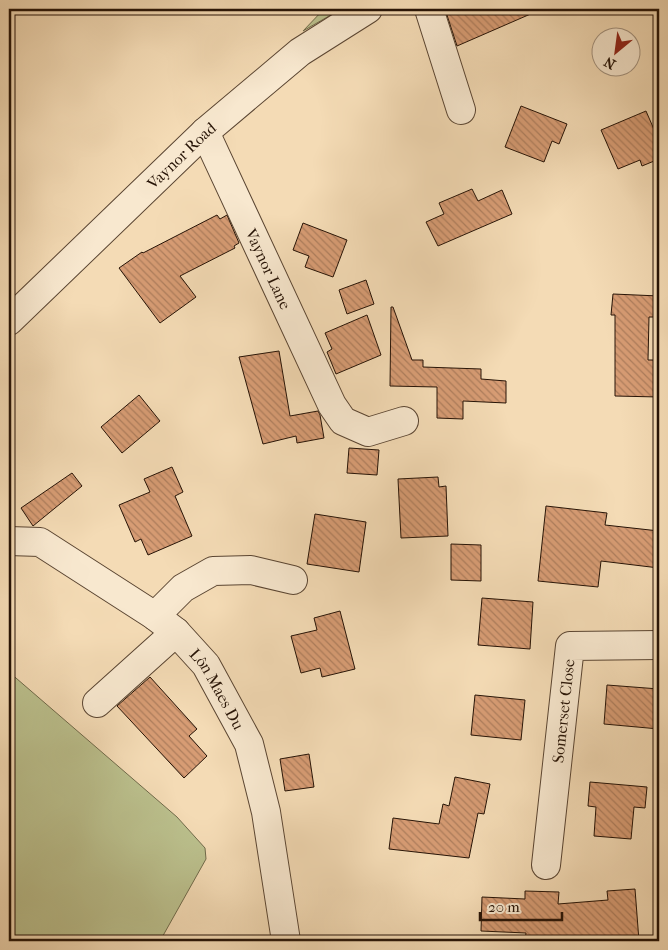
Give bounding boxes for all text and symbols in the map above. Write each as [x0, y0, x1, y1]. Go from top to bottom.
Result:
north arrow [590, 28, 640, 78]
text: N [601, 53, 619, 73]
street label: Vaynor Road [142, 118, 220, 194]
street label: Vaynor Lane [241, 225, 295, 313]
street label: Lôn Maes Du [186, 645, 248, 733]
street label: Somerset Close [548, 658, 579, 764]
scale bar [480, 890, 563, 922]
text: 20 m [488, 898, 520, 916]

